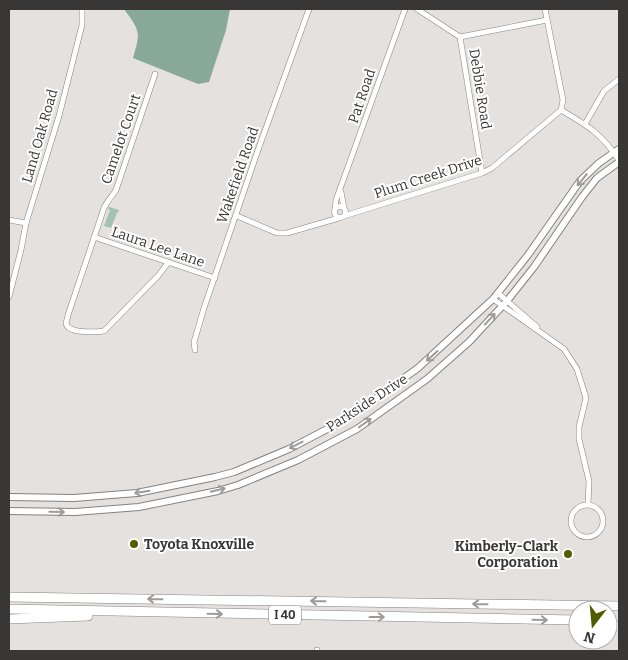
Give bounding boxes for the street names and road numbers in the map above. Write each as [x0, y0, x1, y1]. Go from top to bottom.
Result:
street label: Debbie Road [465, 47, 495, 131]
street label: Pat Road [345, 67, 379, 125]
street label: Land Oak Road [19, 87, 61, 185]
street label: Camelot Court [98, 92, 144, 186]
street label: Wakefield Road [214, 125, 262, 225]
street label: Plum Creek Drive [372, 152, 484, 202]
street label: Laura Lee Lane [109, 223, 207, 271]
street label: Parkside Drive [323, 370, 411, 436]
road number: I 40 [269, 606, 301, 624]

